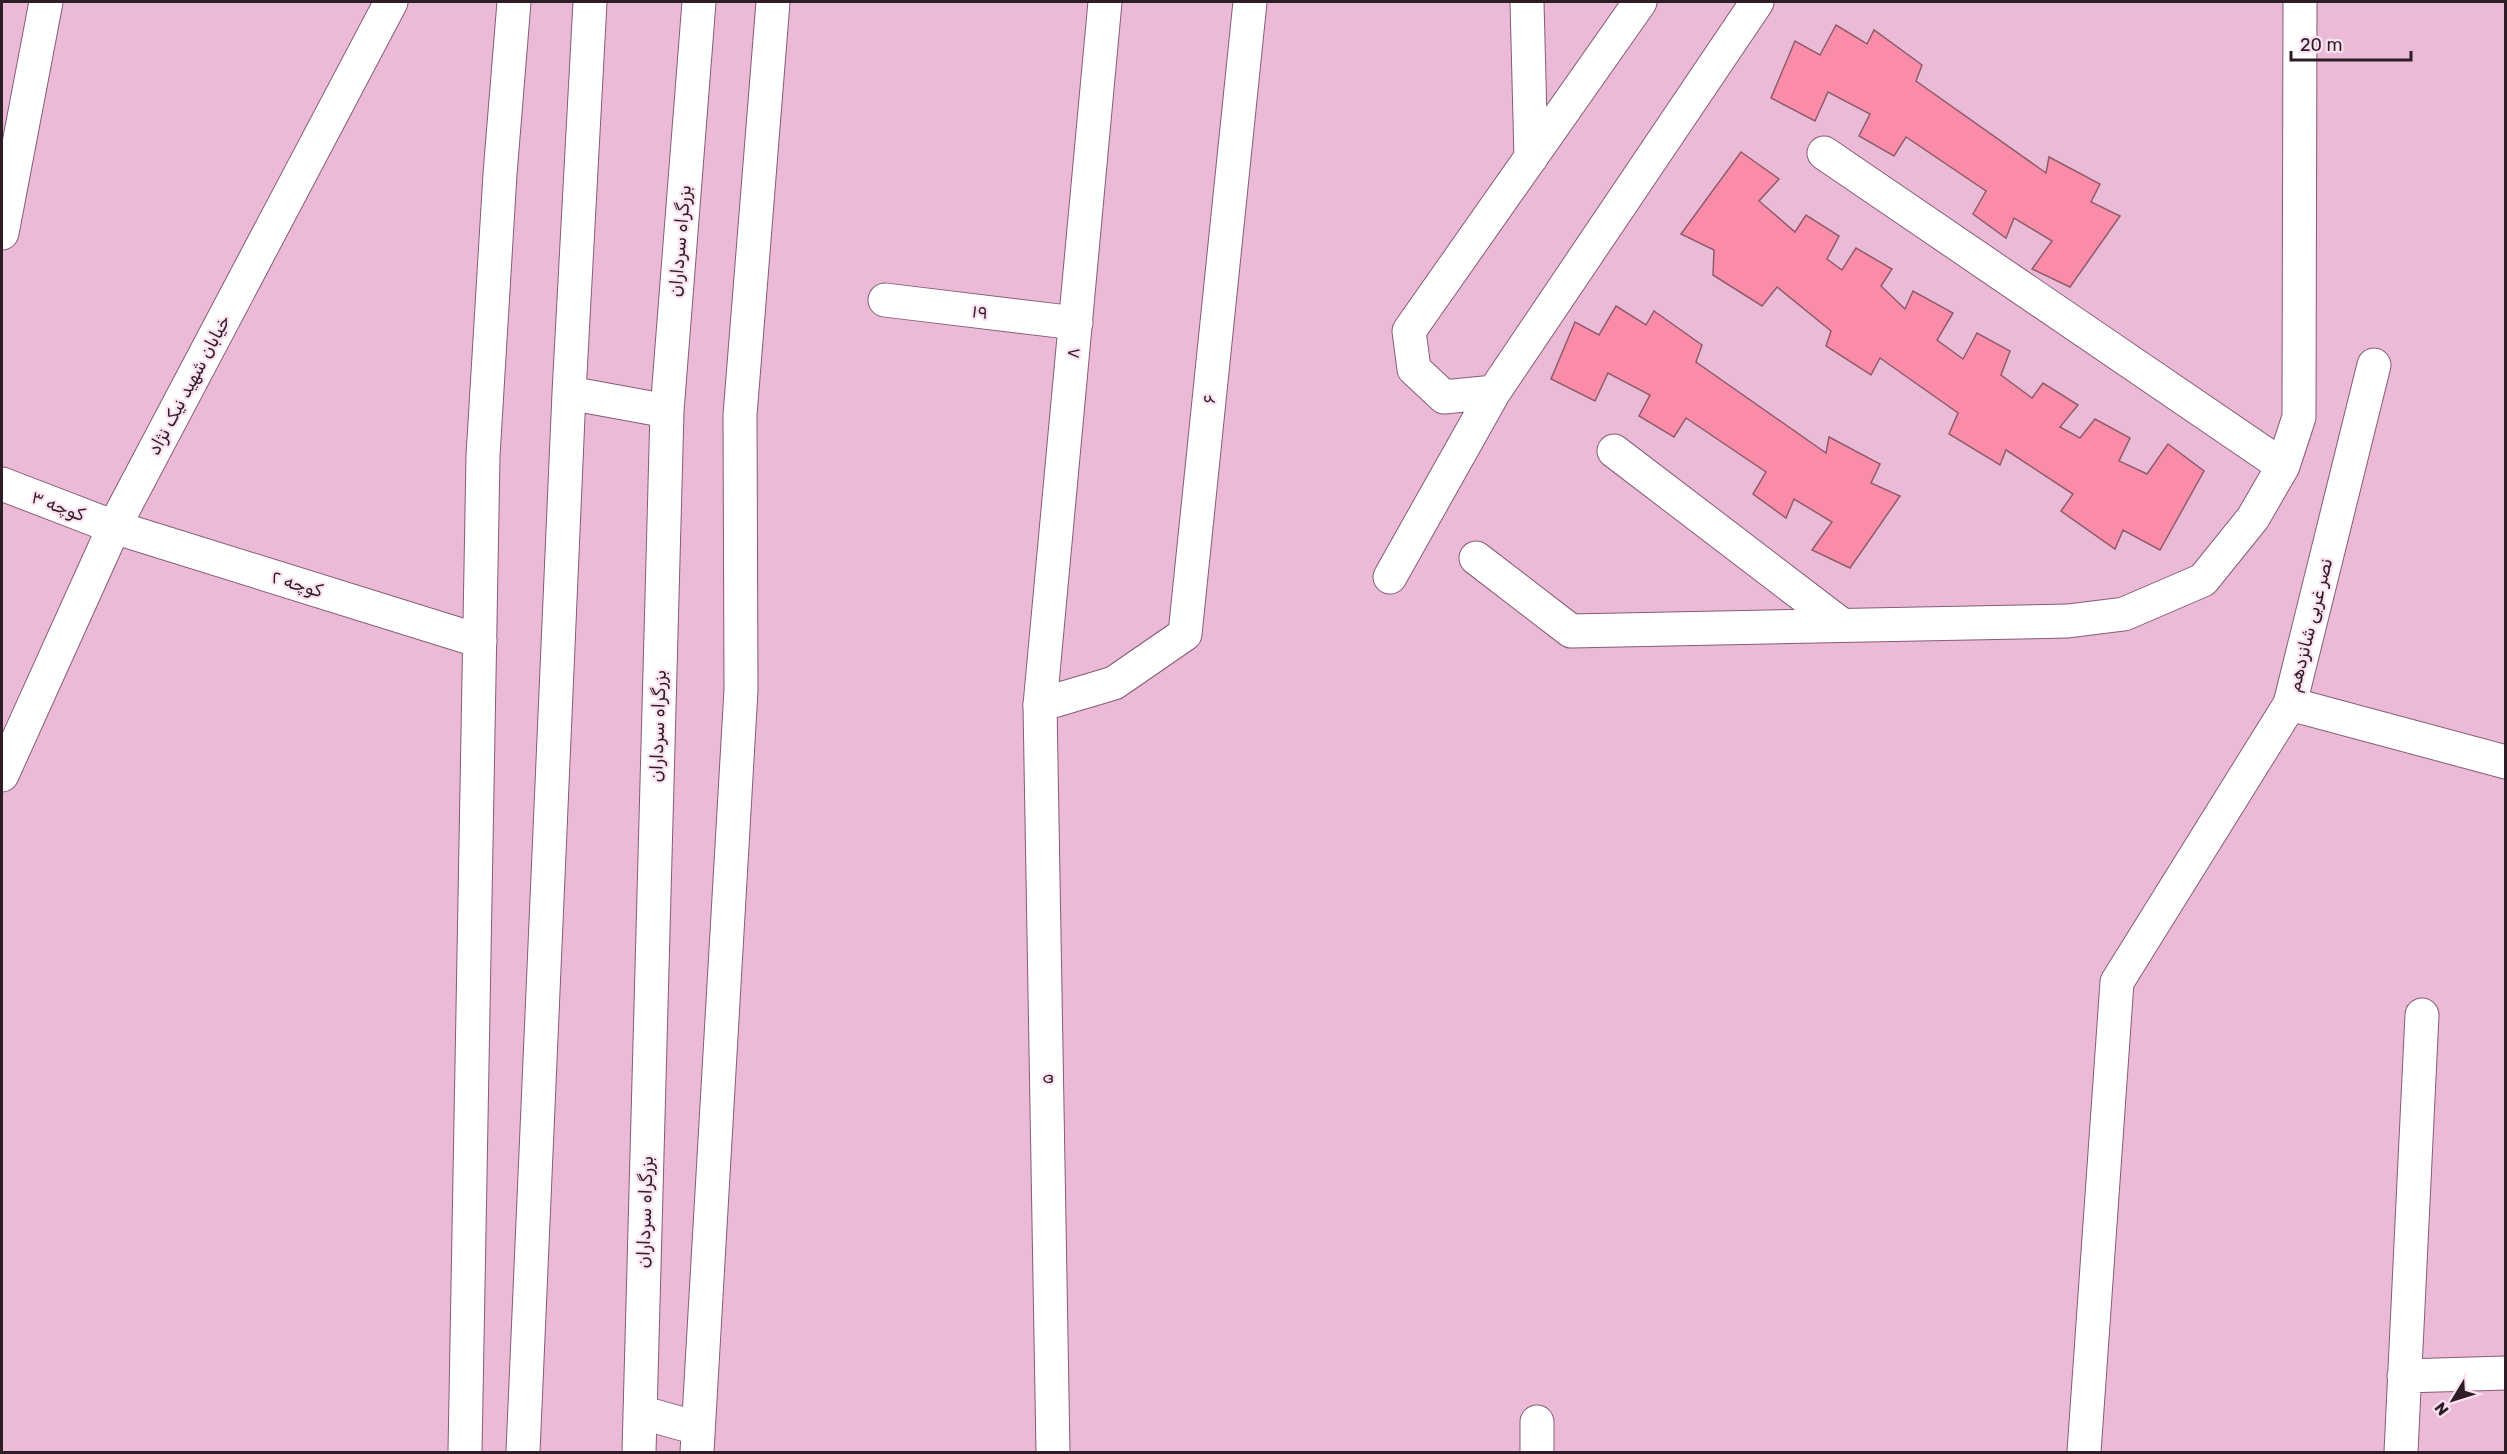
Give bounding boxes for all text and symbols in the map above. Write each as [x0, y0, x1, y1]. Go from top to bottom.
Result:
scale bar [2291, 24, 2411, 62]
text: 20 m [2300, 34, 2342, 56]
street label: بزرگراه سرداران [664, 184, 696, 298]
street label: ۱۹ [971, 300, 989, 324]
street label: خیابان شهید نیک نژاد [143, 311, 235, 459]
street label: ۸ [1062, 346, 1084, 360]
street label: ۶ [1198, 393, 1220, 405]
street label: کوچه ۳ [28, 486, 88, 526]
street label: نصر غربی شانزدهم [2283, 556, 2338, 694]
street label: کوچه ۲ [269, 566, 325, 602]
street label: بزرگراه سرداران [645, 669, 671, 783]
street label: ۵ [1036, 1073, 1058, 1085]
street label: بزرگراه سرداران [632, 1155, 658, 1269]
north arrow [2423, 1370, 2483, 1430]
text: N [2431, 1399, 2453, 1419]

